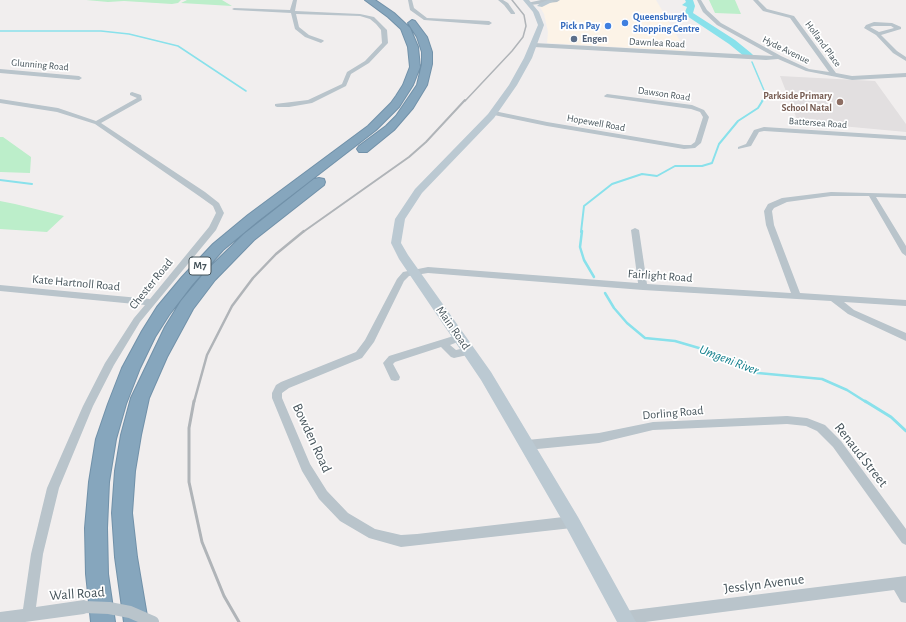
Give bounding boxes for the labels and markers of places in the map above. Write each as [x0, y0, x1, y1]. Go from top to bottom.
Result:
place label: Queensburgh Shopping Centre [633, 11, 700, 34]
marker: Queensburgh Shopping Centre [620, 18, 630, 28]
place label: Pick n Pay [560, 20, 600, 32]
marker: Pick n Pay [603, 21, 613, 31]
place label: Engen [582, 33, 607, 45]
marker: Engen [569, 34, 579, 44]
place label: Parkside Primary School Natal [763, 90, 832, 114]
marker: Parkside Primary School Natal [835, 97, 845, 107]

